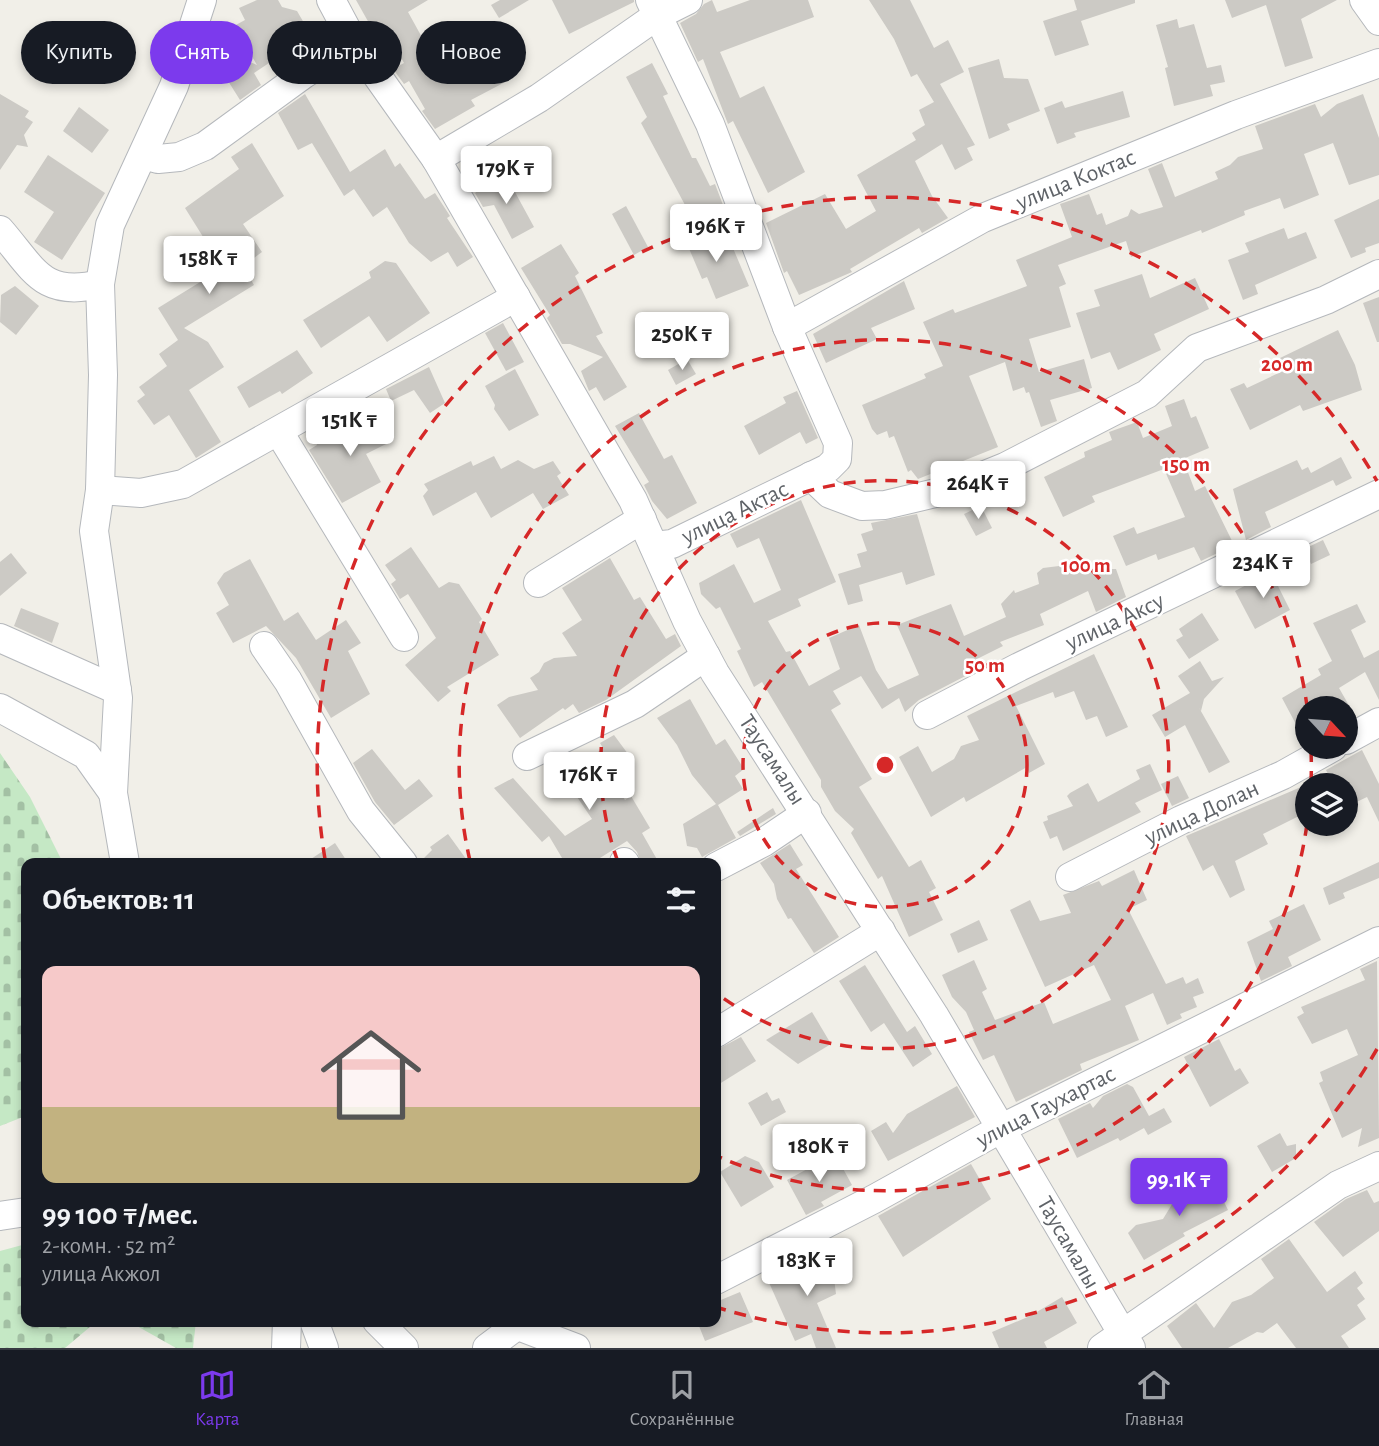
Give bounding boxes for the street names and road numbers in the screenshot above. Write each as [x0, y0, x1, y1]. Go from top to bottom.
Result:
street label: улица Коктас [1012, 145, 1139, 215]
street label: улица Актас [677, 477, 792, 549]
street label: улица Аксу [1061, 589, 1169, 656]
street label: Таусамалы [734, 711, 810, 809]
street label: улица Долан [1140, 776, 1263, 850]
street label: улица Гаухартас [972, 1062, 1119, 1153]
street label: Таусамалы [1032, 1193, 1104, 1293]

